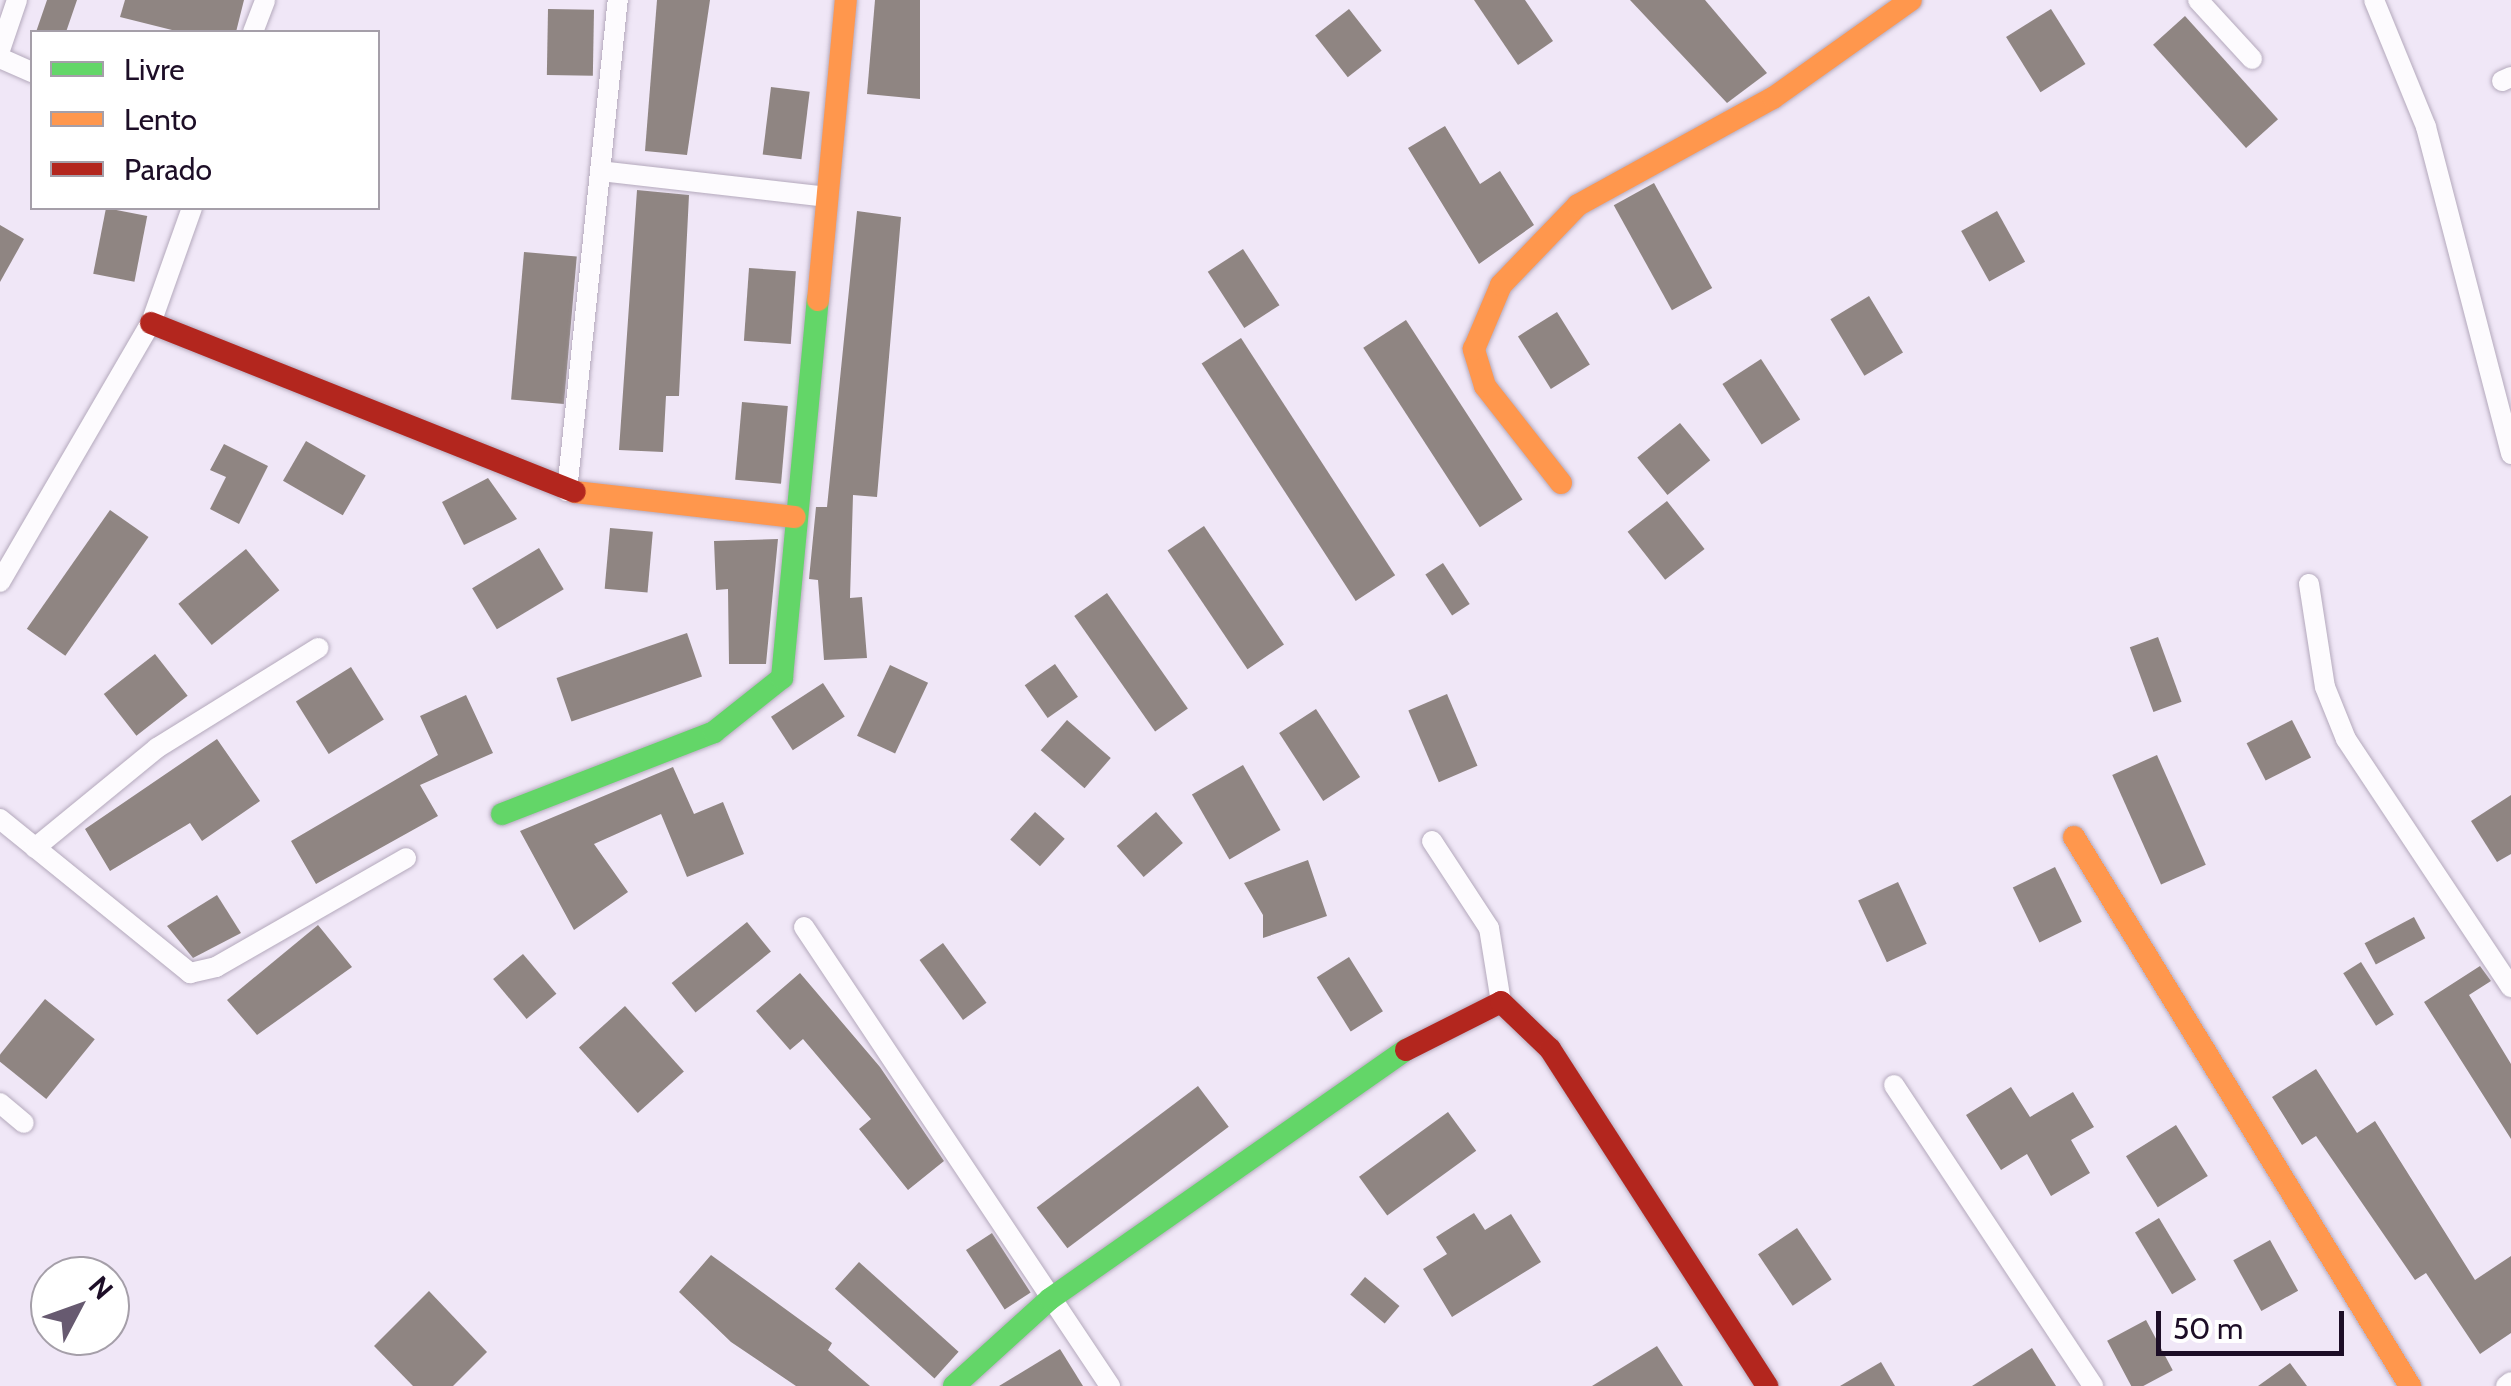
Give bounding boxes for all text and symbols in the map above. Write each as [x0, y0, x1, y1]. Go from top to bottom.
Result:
legend [30, 30, 380, 210]
text: Livre [124, 51, 185, 88]
text: Lento [124, 101, 197, 138]
text: Parado [124, 151, 212, 188]
north arrow [30, 1256, 130, 1356]
text: N [82, 1269, 120, 1306]
scale bar [2161, 1291, 2348, 1353]
text: 50 m [2173, 1310, 2243, 1347]

